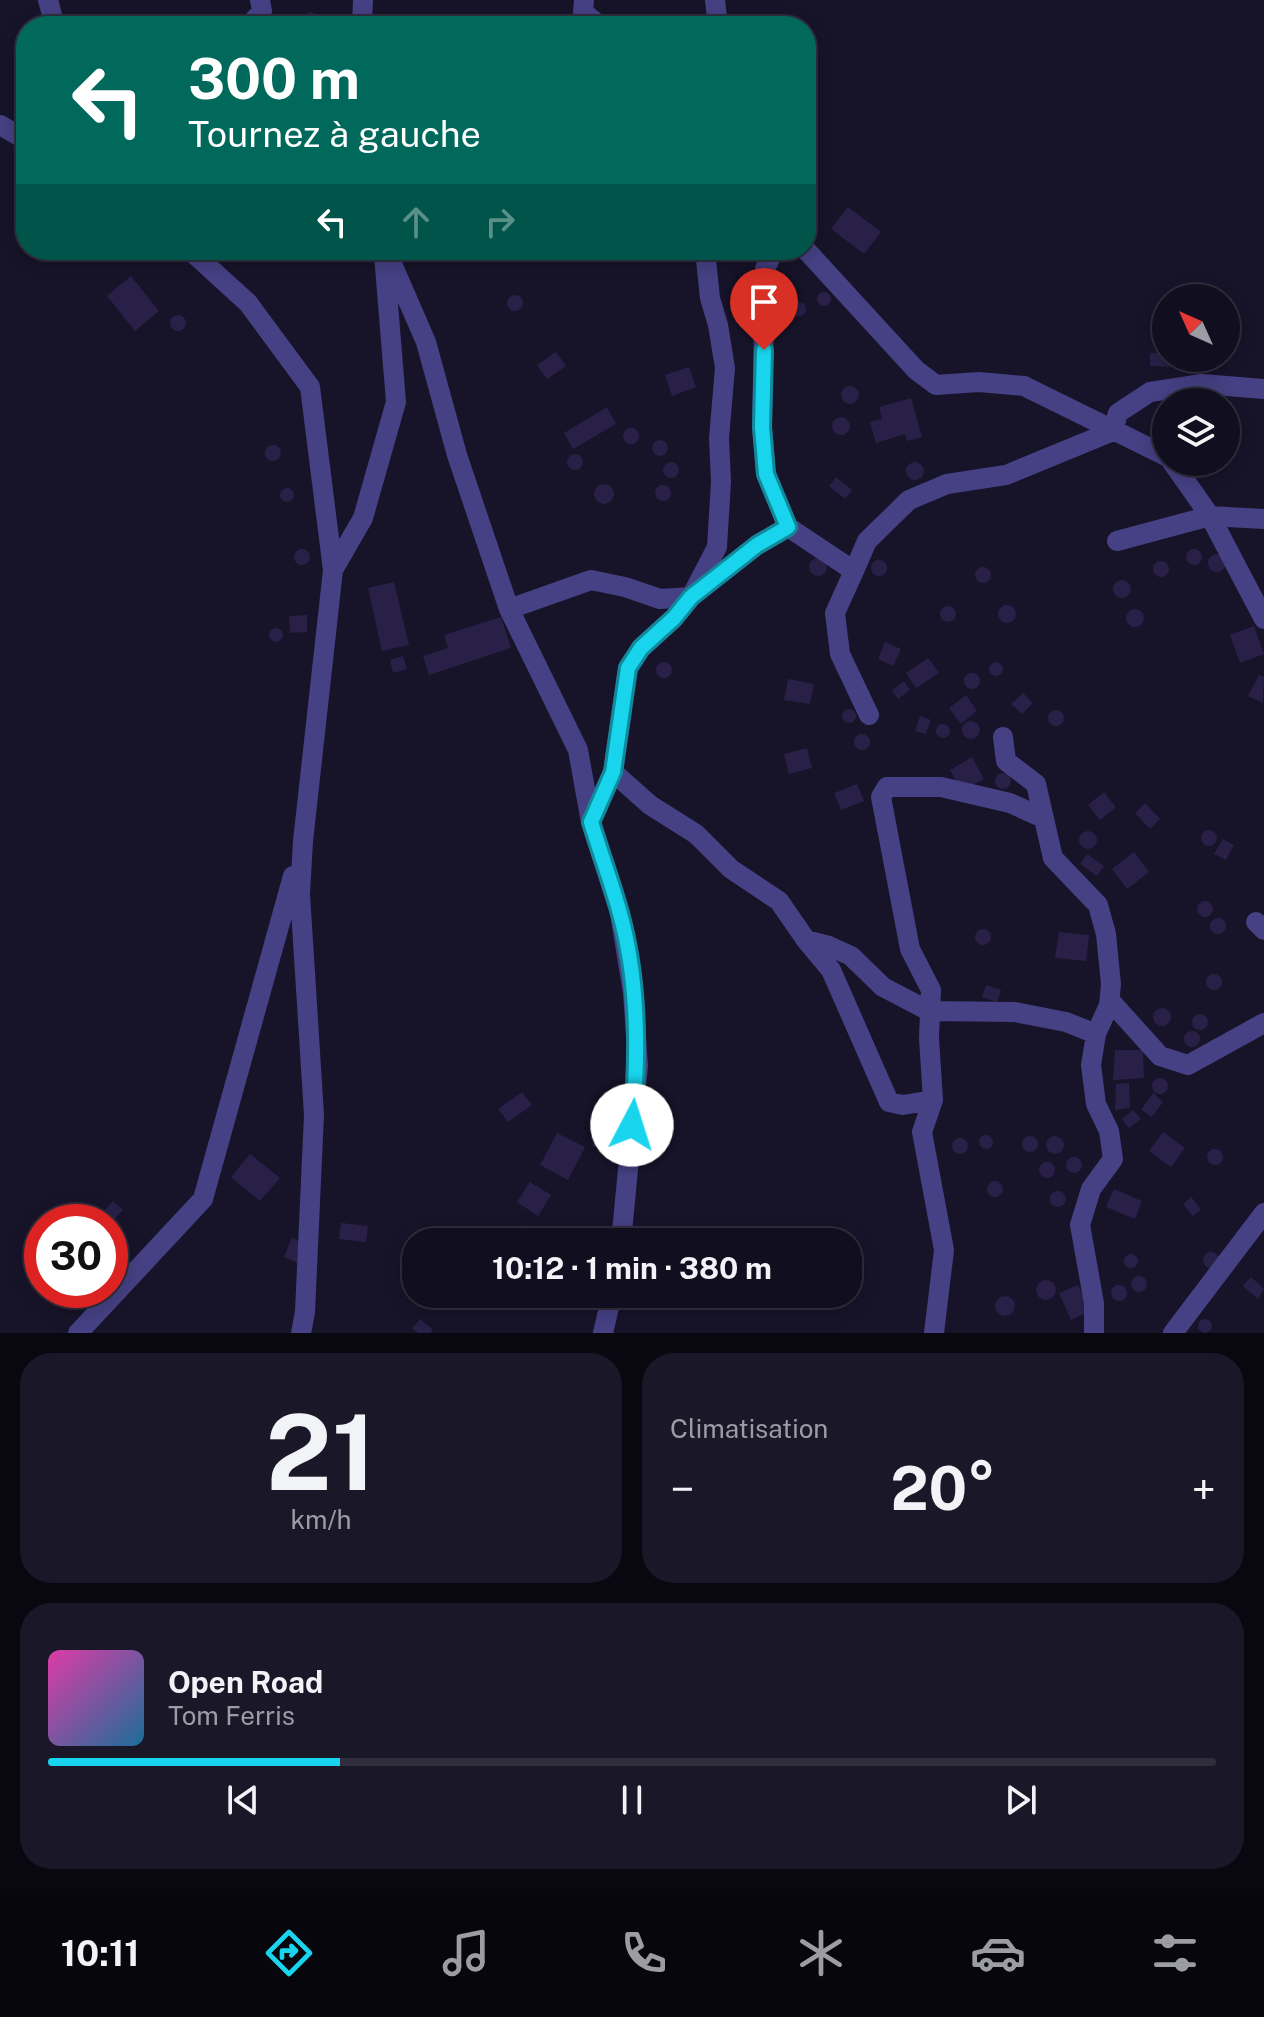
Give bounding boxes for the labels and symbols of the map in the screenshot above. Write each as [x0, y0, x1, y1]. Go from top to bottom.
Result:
pin [730, 268, 798, 350]
north arrow [1152, 284, 1240, 372]
position arrow [590, 1083, 674, 1167]
speed limit sign: 30 [24, 1204, 128, 1308]

